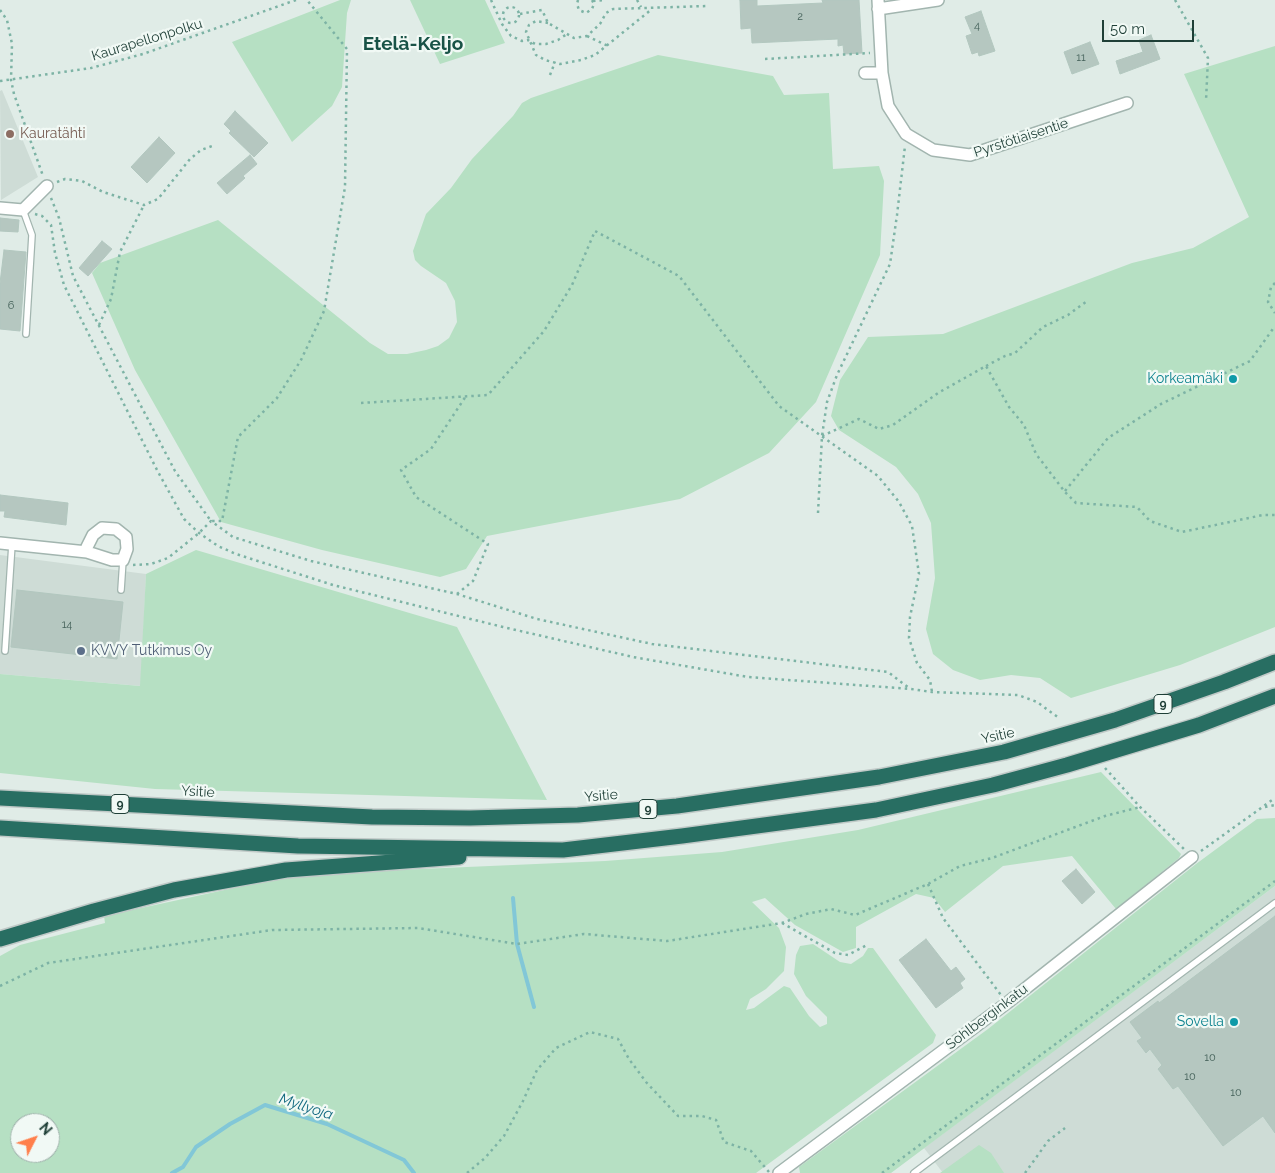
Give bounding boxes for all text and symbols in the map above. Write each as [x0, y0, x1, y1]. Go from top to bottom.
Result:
house number: 2 [797, 10, 803, 24]
scale bar [1105, 10, 1198, 42]
street label: Kaurapellonpolku [90, 15, 204, 65]
house number: 4 [974, 19, 980, 33]
text: 50 m [1110, 20, 1145, 38]
district label: Etelä-Keljo [363, 33, 463, 55]
house number: 11 [1076, 51, 1086, 65]
street label: Pyrstötiaisentie [972, 115, 1070, 161]
place label: Kauratähti [20, 126, 86, 142]
marker: Kauratähti [4, 128, 16, 140]
house number: 6 [8, 299, 14, 313]
place label: Korkeamäki [1147, 371, 1223, 387]
marker: Korkeamäki [1227, 373, 1239, 385]
house number: 14 [62, 618, 72, 632]
place label: KVVY Tutkimus Oy [91, 643, 212, 659]
marker: KVVY Tutkimus Oy [75, 645, 87, 657]
road number: 9 [1154, 694, 1172, 714]
street label: Ysitie [980, 724, 1016, 748]
street label: Ysitie [181, 783, 215, 801]
street label: Ysitie [584, 786, 618, 806]
road number: 9 [111, 794, 129, 814]
road number: 9 [639, 800, 657, 819]
street label: Sohlberginkatu [943, 981, 1031, 1053]
place label: Sovella [1177, 1014, 1224, 1030]
marker: Sovella [1228, 1016, 1240, 1028]
house number: 10 [1204, 1051, 1216, 1065]
house number: 10 [1184, 1070, 1196, 1084]
house number: 10 [1230, 1086, 1242, 1100]
water label: Myllyoja [277, 1090, 335, 1124]
north arrow [10, 1113, 60, 1163]
text: N [36, 1120, 55, 1138]

